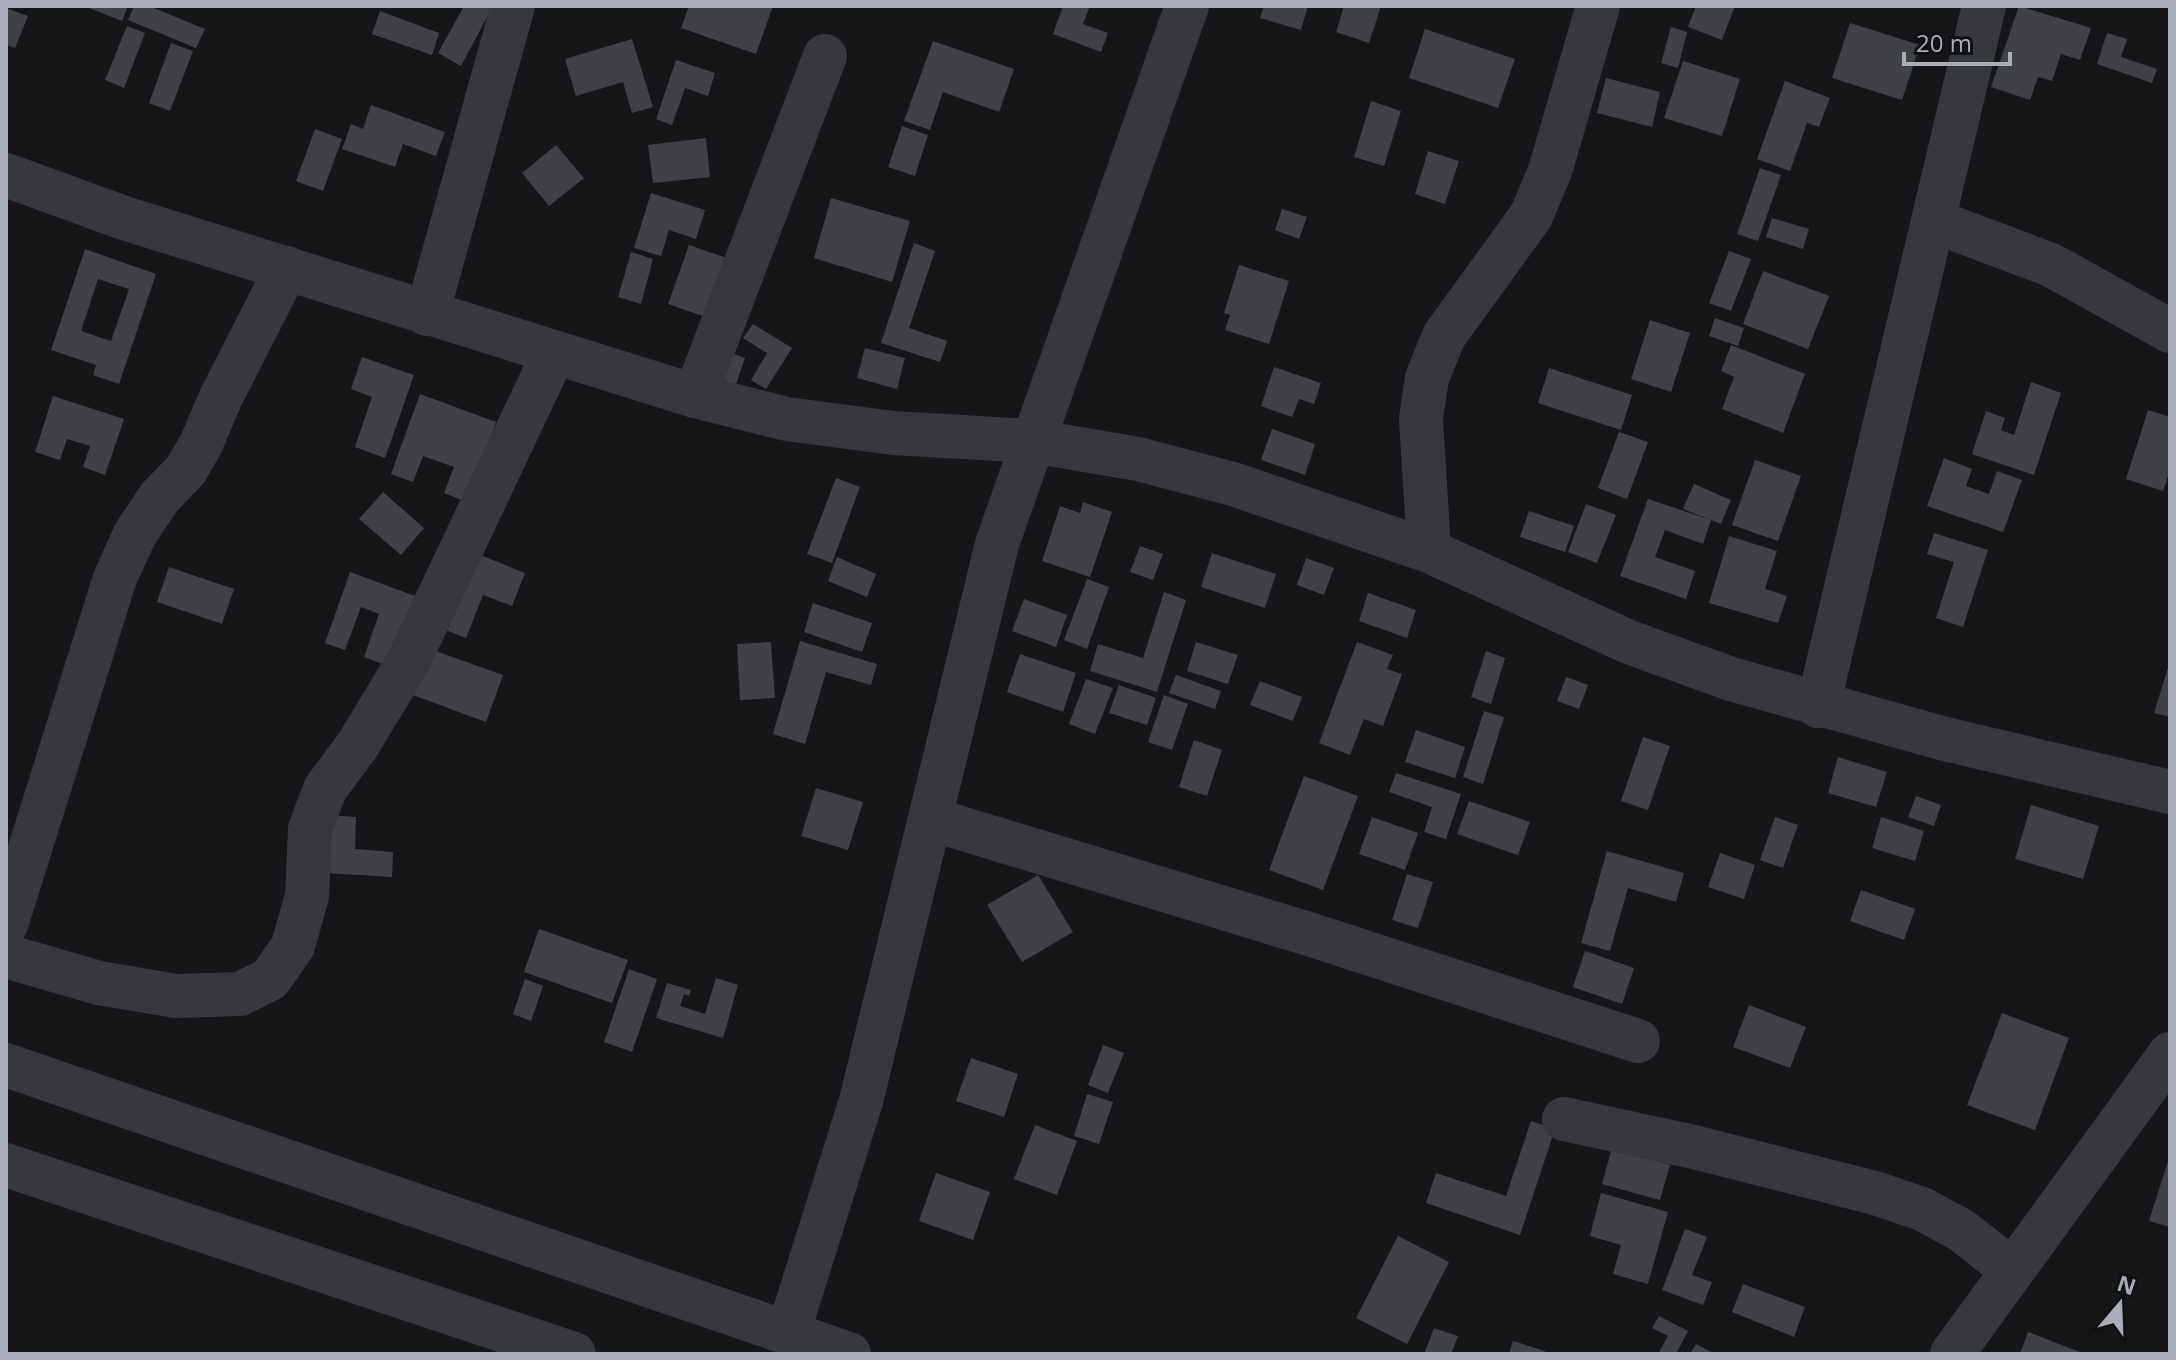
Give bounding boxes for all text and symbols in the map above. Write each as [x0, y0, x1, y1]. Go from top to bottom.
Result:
scale bar [1904, 16, 2010, 66]
text: 20 m [1916, 26, 1972, 59]
north arrow [2080, 1264, 2160, 1344]
text: N [2113, 1267, 2140, 1301]

